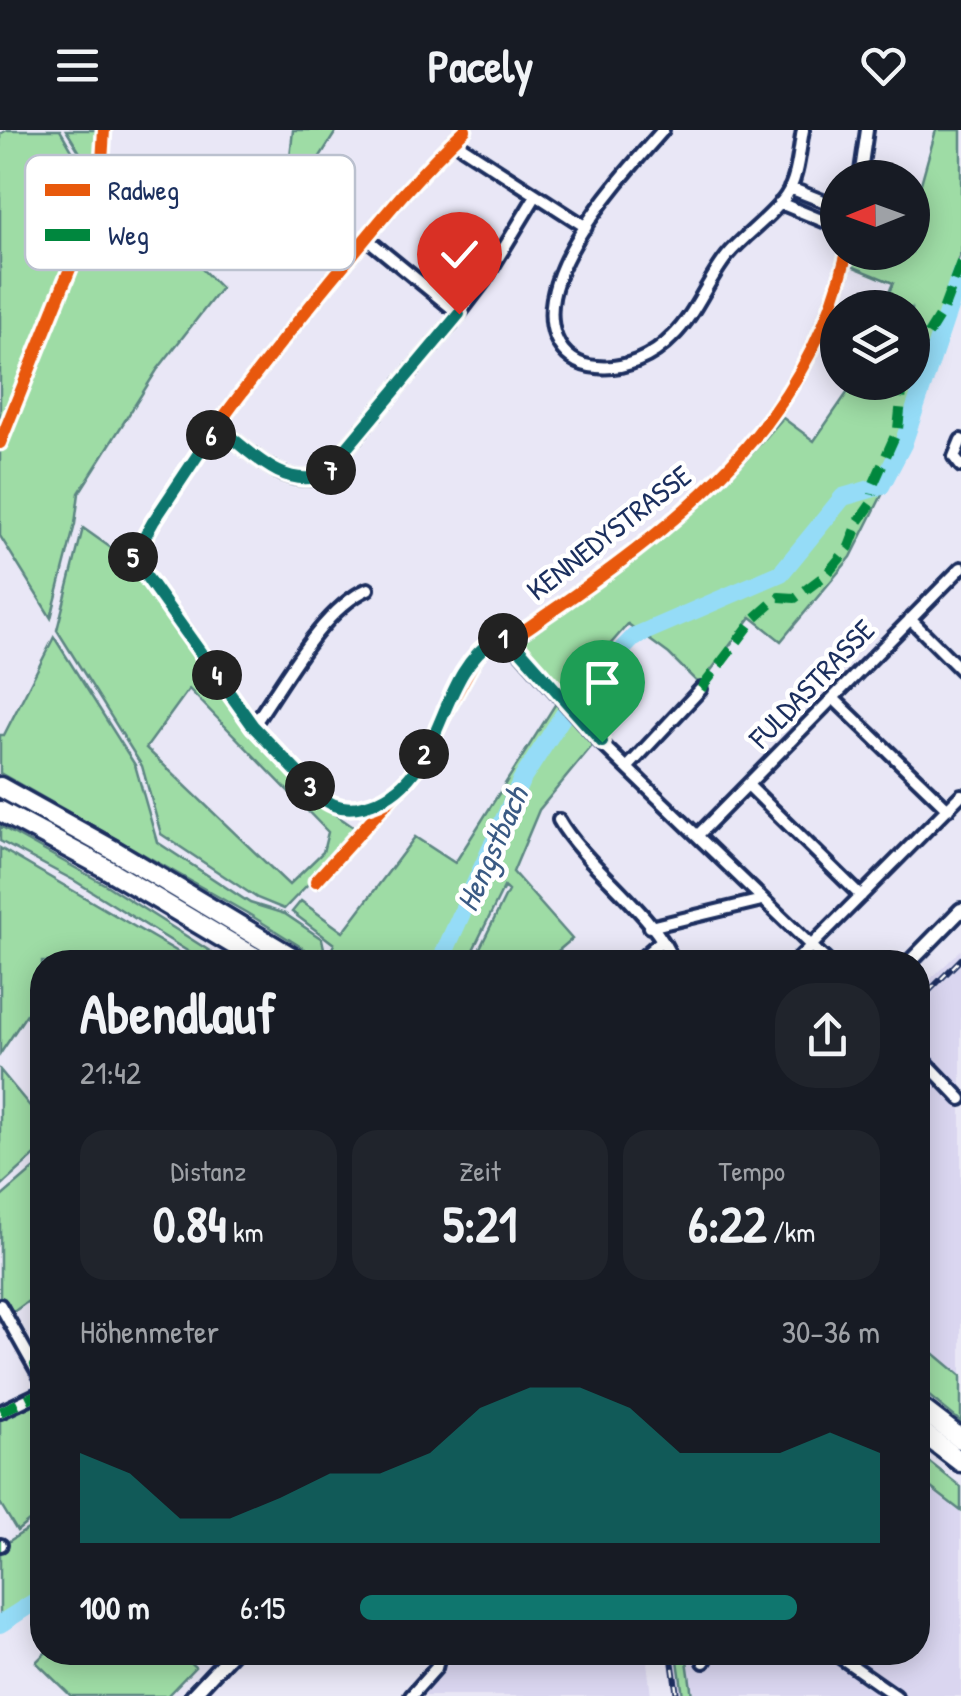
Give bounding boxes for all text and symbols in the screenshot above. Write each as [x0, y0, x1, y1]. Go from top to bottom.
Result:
text: Pacely [428, 35, 533, 96]
icon: menu [50, 38, 105, 93]
icon: heart [856, 38, 911, 93]
legend [25, 155, 355, 270]
north arrow [820, 160, 930, 270]
map controls [820, 160, 930, 400]
text: Radweg [108, 171, 179, 209]
pin [417, 212, 502, 315]
text: Weg [108, 216, 149, 254]
icon: check [432, 227, 487, 282]
button: layers [820, 290, 930, 400]
pin: 6 [186, 410, 236, 460]
text: 6 [205, 416, 217, 454]
pin: 7 [306, 445, 356, 495]
text: 7 [324, 451, 338, 489]
street label: KENNEDYSTRASSE [518, 455, 699, 609]
pin: 5 [108, 532, 158, 582]
text: 5 [127, 538, 139, 576]
street label: FULDASTRASSE [739, 610, 883, 757]
pin: 1 [478, 613, 528, 663]
text: 1 [498, 619, 508, 657]
pin [560, 640, 645, 743]
pin: 4 [192, 650, 242, 700]
icon: arrive [575, 655, 630, 710]
text: 4 [212, 656, 222, 694]
pin: 2 [399, 729, 449, 779]
text: 2 [417, 735, 431, 773]
pin: 3 [285, 761, 335, 811]
text: 3 [304, 767, 316, 805]
water label: Hengstbach [445, 778, 539, 918]
text: Abendlauf [80, 976, 276, 1050]
button: share [775, 983, 880, 1088]
text: 21:42 [80, 1051, 141, 1094]
text: Distanz [171, 1152, 246, 1190]
text: Zeit [459, 1152, 501, 1190]
text: Tempo [718, 1152, 785, 1190]
text: 0.84 [153, 1190, 227, 1258]
text: 5:21 [443, 1190, 517, 1258]
text: 6:22 [688, 1190, 766, 1258]
text: km [227, 1213, 264, 1251]
text: /km [766, 1213, 815, 1251]
text: Höhenmeter [80, 1310, 219, 1353]
text: 30–36 m [782, 1310, 880, 1353]
text: 100 m [80, 1586, 149, 1629]
text: 6:15 [240, 1586, 285, 1629]

